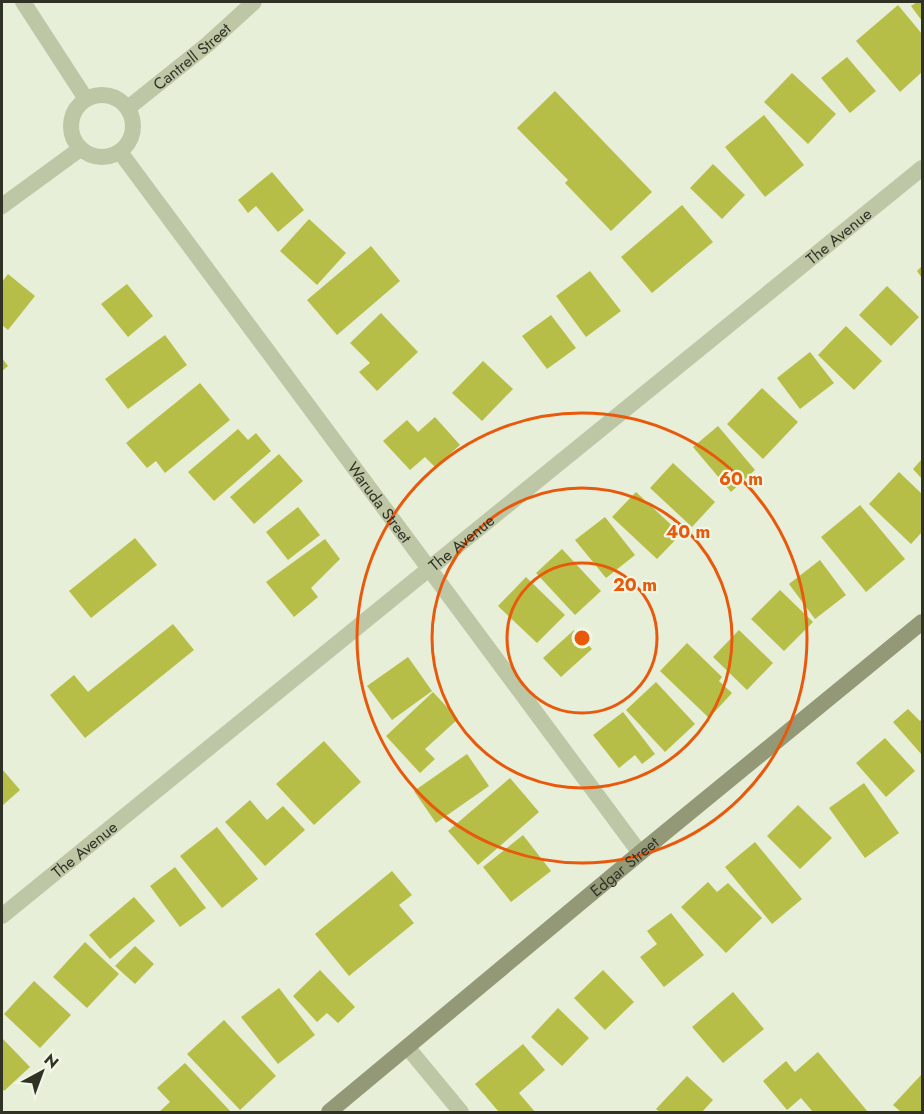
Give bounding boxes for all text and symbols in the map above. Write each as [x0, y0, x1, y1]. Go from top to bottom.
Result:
street label: Cantrell Street [148, 17, 236, 95]
street label: The Avenue [801, 202, 876, 270]
street label: Waruda Street [342, 457, 418, 548]
text: 60 m [719, 466, 763, 492]
street label: The Avenue [424, 509, 499, 576]
text: 40 m [666, 519, 710, 545]
text: 20 m [613, 572, 657, 598]
centre of rings [572, 628, 592, 648]
street label: The Avenue [46, 815, 122, 883]
street label: Edgar Street [585, 831, 664, 902]
north arrow [12, 1042, 72, 1102]
text: N [39, 1048, 64, 1074]

